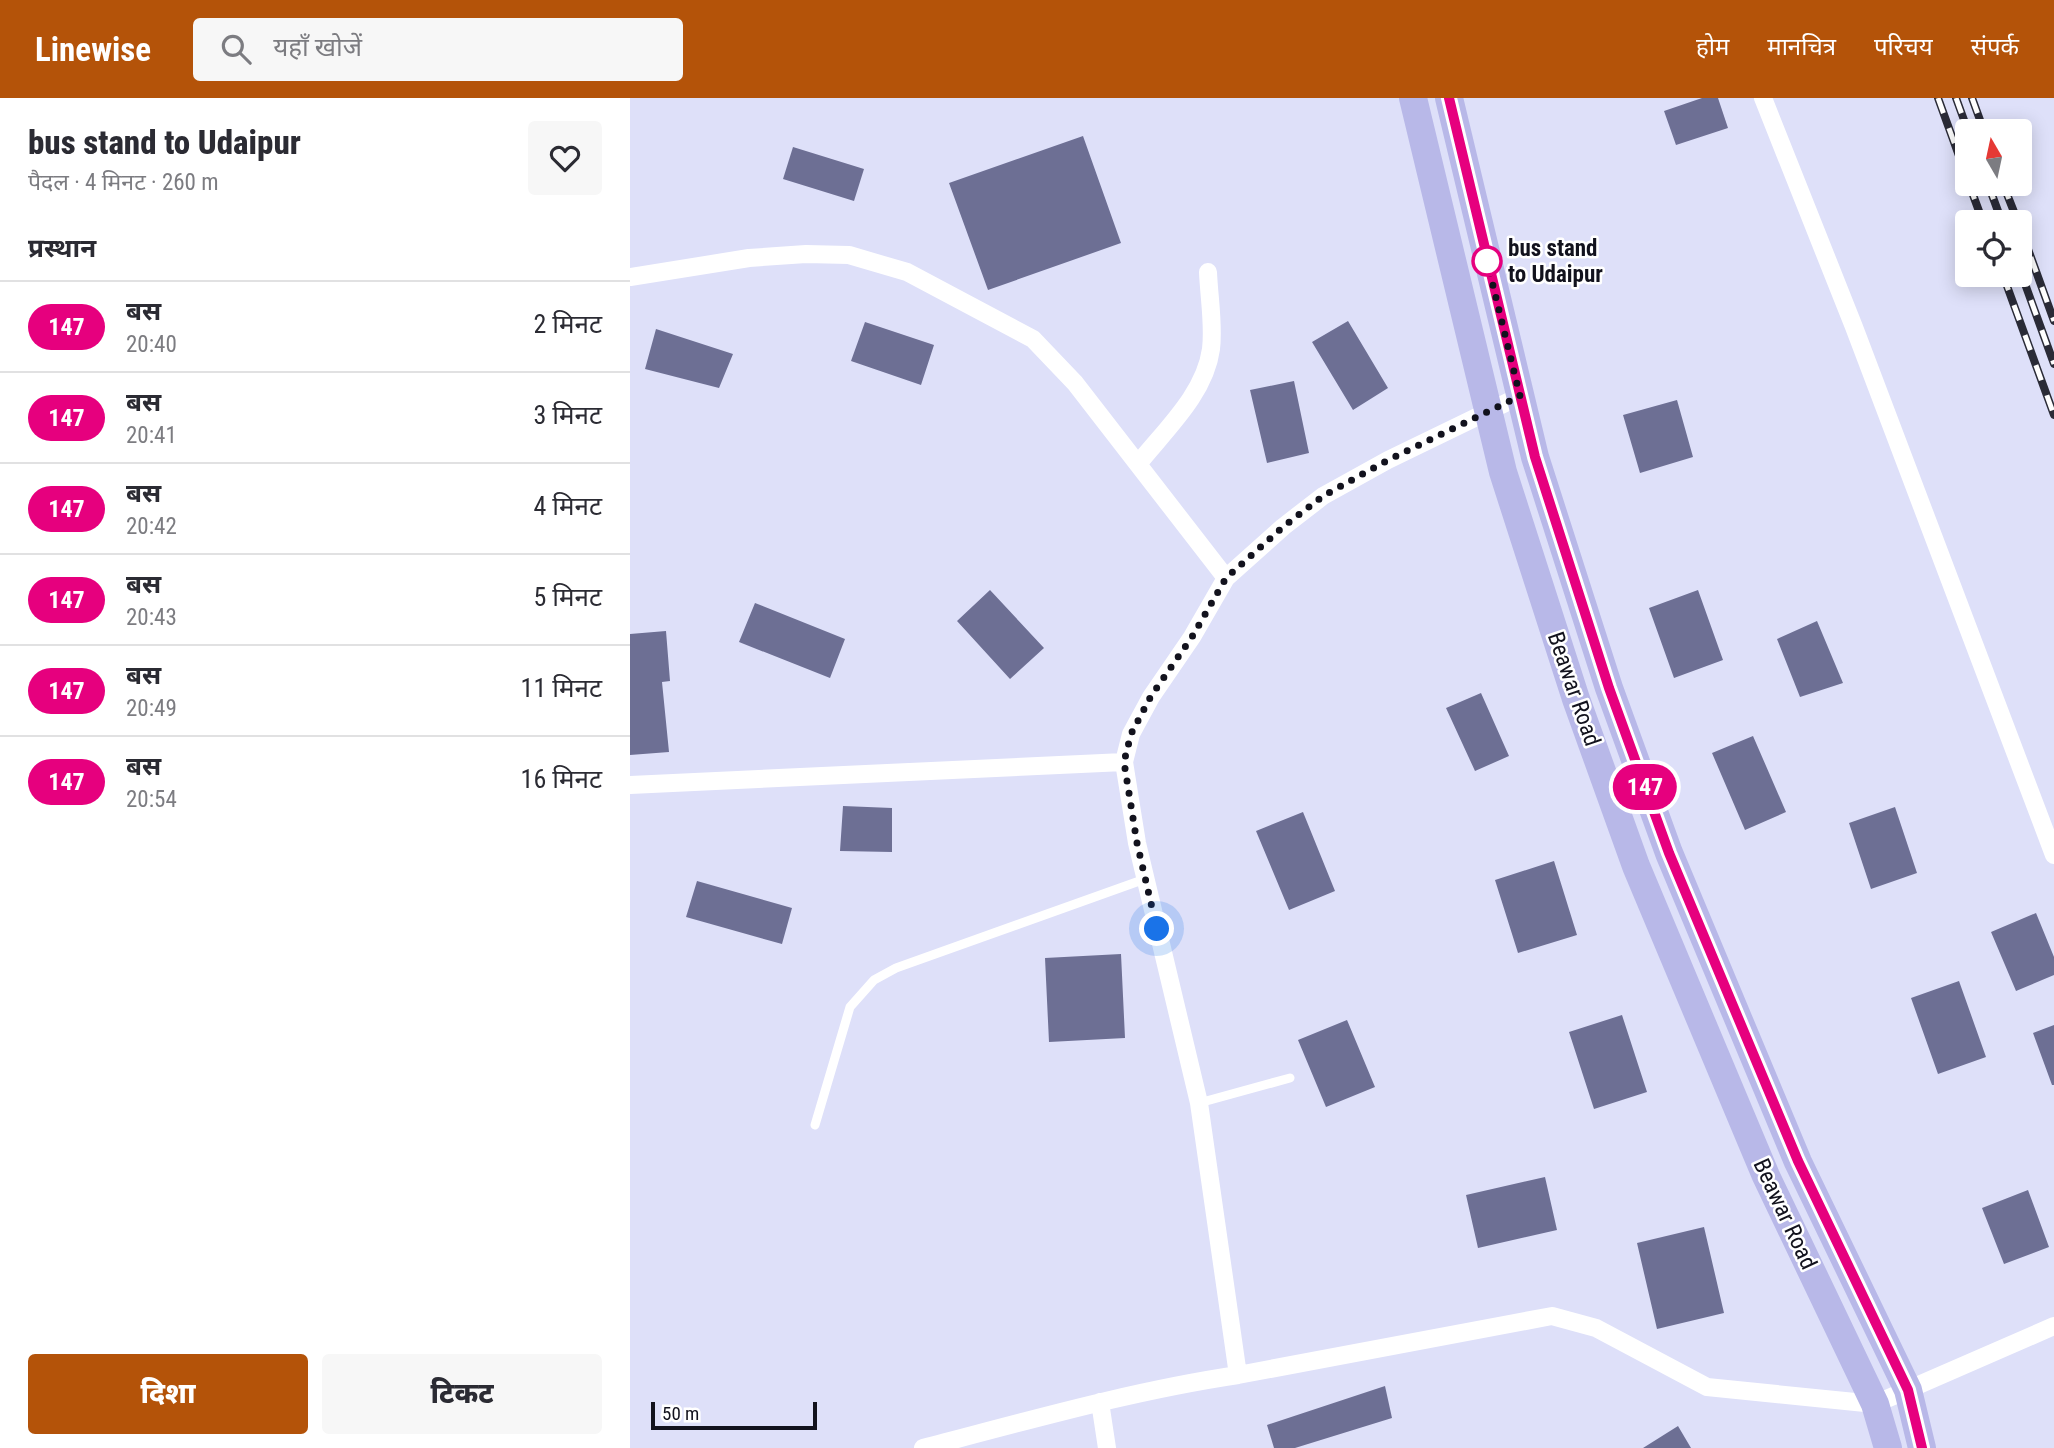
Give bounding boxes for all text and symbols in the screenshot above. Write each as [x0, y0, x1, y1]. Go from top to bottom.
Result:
search box [193, 18, 683, 81]
text: Linewise [35, 30, 151, 69]
icon: search [217, 30, 255, 68]
text: यहाँ खोजें [273, 32, 362, 62]
text: होम [1696, 33, 1729, 61]
text: मानचित्र [1767, 33, 1836, 61]
text: परिचय [1874, 33, 1933, 61]
text: संपर्क [1971, 33, 2019, 61]
north arrow [1955, 119, 2032, 196]
map controls [1955, 119, 2032, 287]
button: heart [528, 121, 602, 195]
text: bus stand to Udaipur [28, 123, 301, 162]
text: पैदल · 4 मिनट · 260 m [28, 169, 219, 196]
button: locate [1955, 210, 2032, 287]
text: प्रस्थान [28, 233, 96, 263]
place label: bus stand to Udaipur [1508, 235, 1603, 288]
marker: bus stand to Udaipur [1472, 246, 1502, 276]
text: बस [126, 296, 161, 326]
text: 2 मिनट [533, 309, 602, 339]
text: 147 [48, 313, 85, 341]
text: 20:40 [126, 331, 177, 358]
text: बस [126, 387, 161, 417]
text: 3 मिनट [533, 400, 602, 430]
text: 147 [48, 404, 85, 432]
text: 20:41 [126, 422, 177, 449]
text: बस [126, 478, 161, 508]
text: 4 मिनट [533, 491, 602, 521]
text: 147 [48, 495, 85, 523]
text: 20:42 [126, 513, 177, 540]
text: बस [126, 569, 161, 599]
text: 5 मिनट [533, 582, 602, 612]
text: 147 [48, 586, 85, 614]
text: 20:43 [126, 604, 177, 631]
street label: Beawar Road [1542, 628, 1606, 750]
text: बस [126, 660, 161, 690]
text: 11 मिनट [521, 673, 602, 703]
text: 147 [48, 677, 85, 705]
text: 20:49 [126, 695, 177, 722]
text: बस [126, 751, 161, 781]
text: 16 मिनट [521, 764, 602, 794]
line badge: 147 [1605, 764, 1685, 810]
text: 147 [48, 768, 85, 796]
text: 147 [1627, 773, 1663, 801]
text: 20:54 [126, 786, 177, 813]
your location [1139, 911, 1174, 946]
street label: Beawar Road [1748, 1154, 1822, 1274]
button: दिशा [28, 1354, 308, 1434]
button: टिकट [322, 1354, 602, 1434]
scale bar [651, 1399, 817, 1431]
text: 50 m [662, 1402, 699, 1425]

